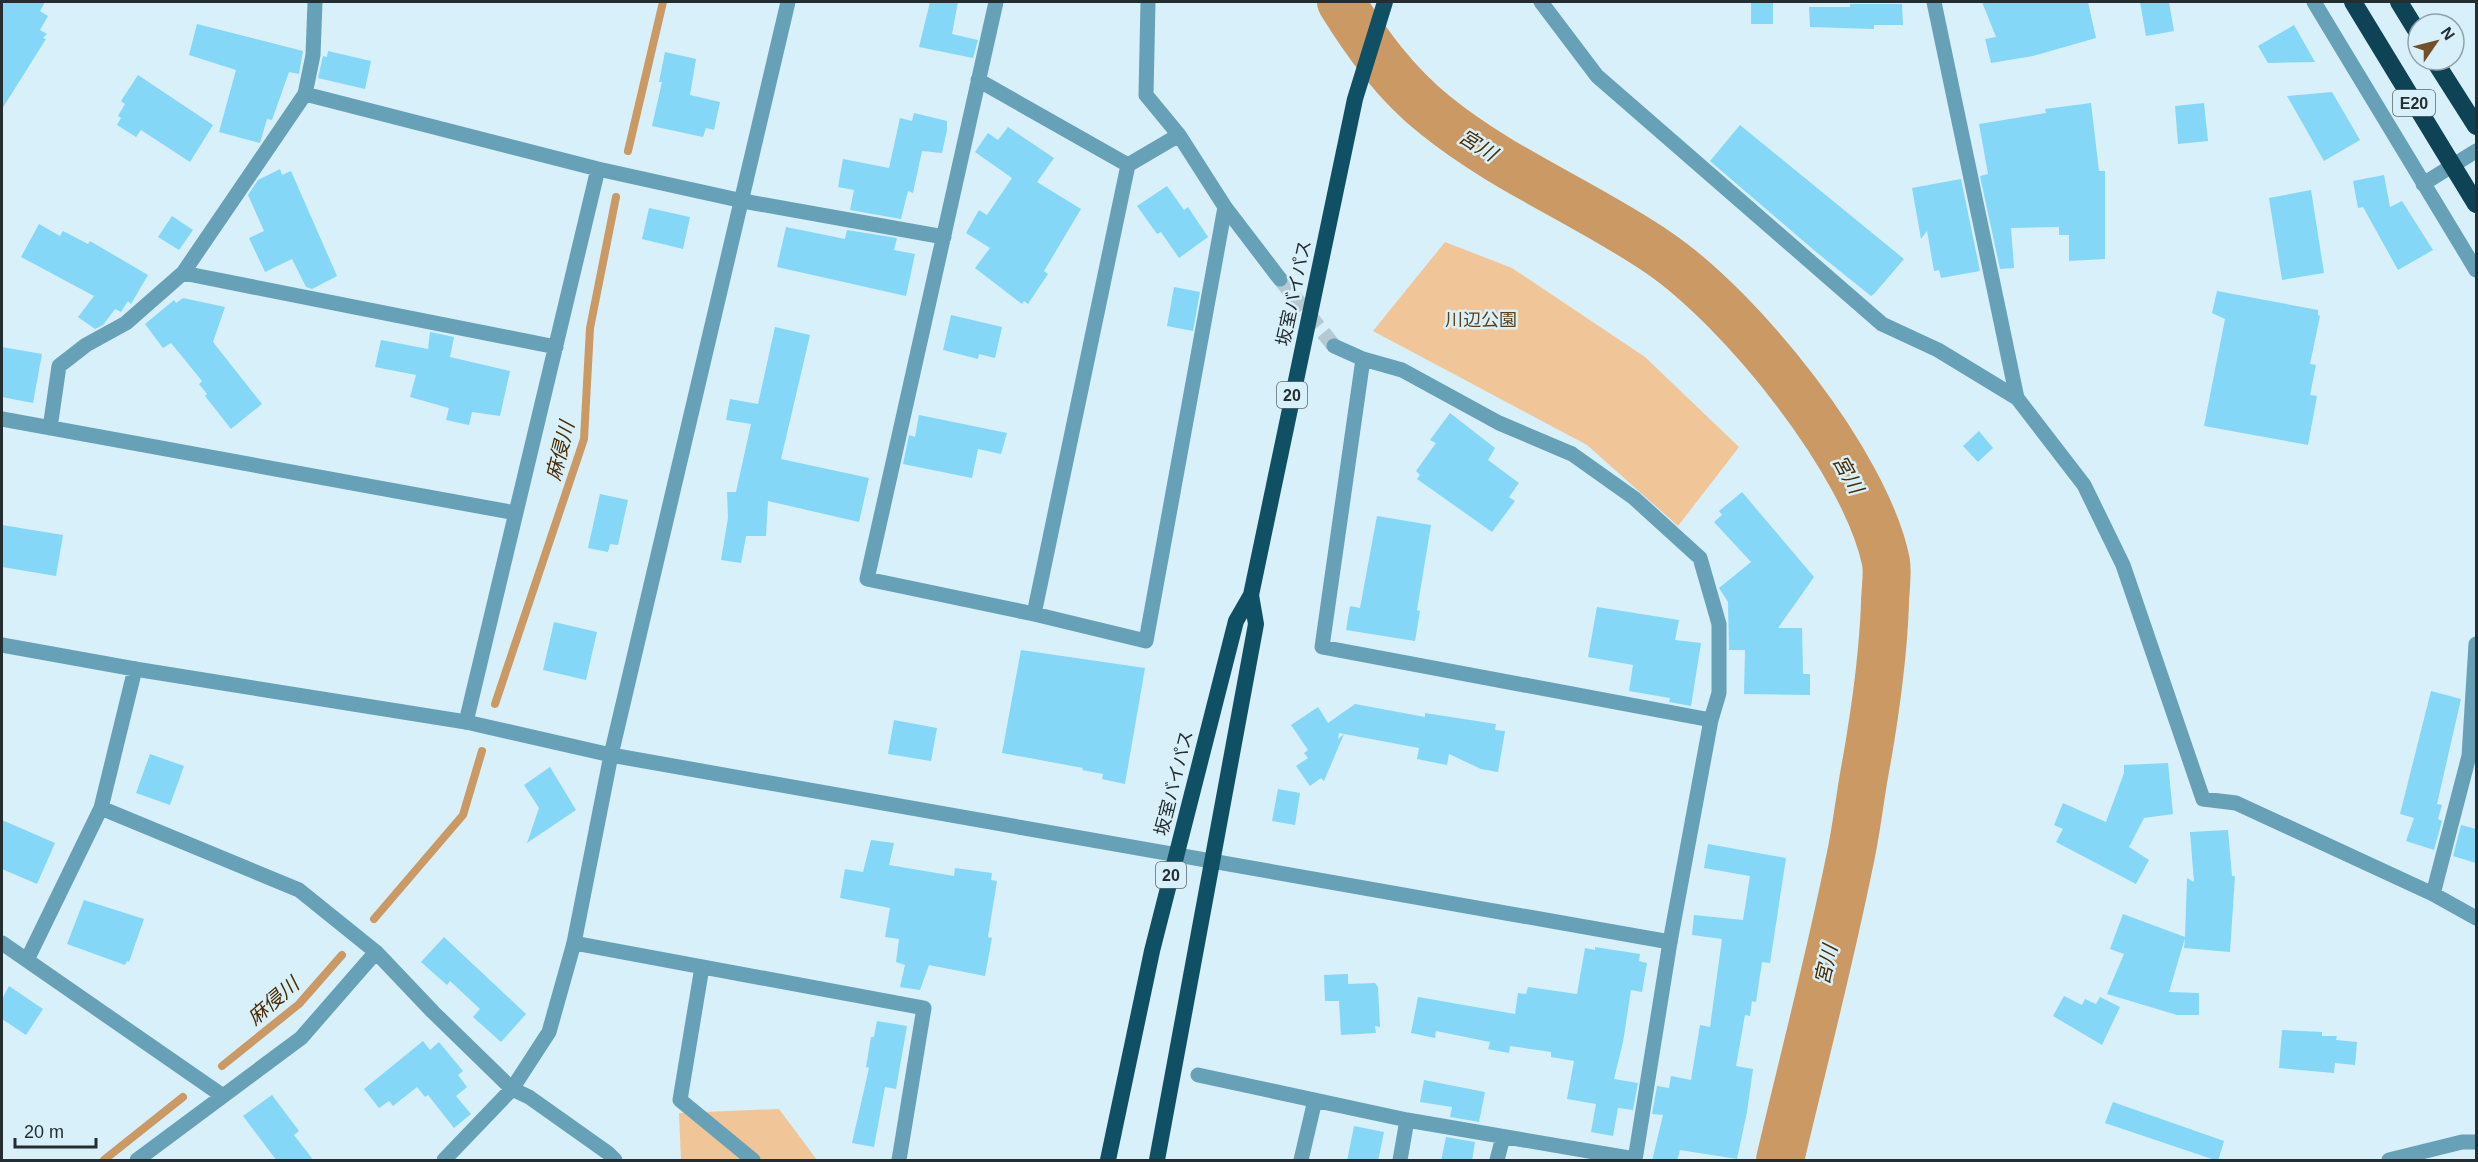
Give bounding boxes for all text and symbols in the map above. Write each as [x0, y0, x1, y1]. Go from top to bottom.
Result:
north arrow [2406, 12, 2466, 72]
text: N [2438, 24, 2458, 43]
road number: E20 [2393, 90, 2435, 116]
water label: 宮川 [1455, 125, 1502, 166]
street label: 坂室バイパス [1273, 238, 1315, 348]
park label: 川辺公園 [1445, 310, 1517, 330]
road number: 20 [1277, 382, 1307, 408]
water label: 麻侵川 [542, 417, 578, 483]
water label: 宮川 [1829, 451, 1868, 499]
street label: 坂室バイパス [1151, 728, 1197, 838]
road number: 20 [1156, 862, 1186, 888]
water label: 宮川 [1811, 941, 1842, 987]
water label: 麻侵川 [243, 972, 304, 1029]
scale bar [15, 1111, 96, 1149]
text: 20 m [24, 1122, 64, 1142]

